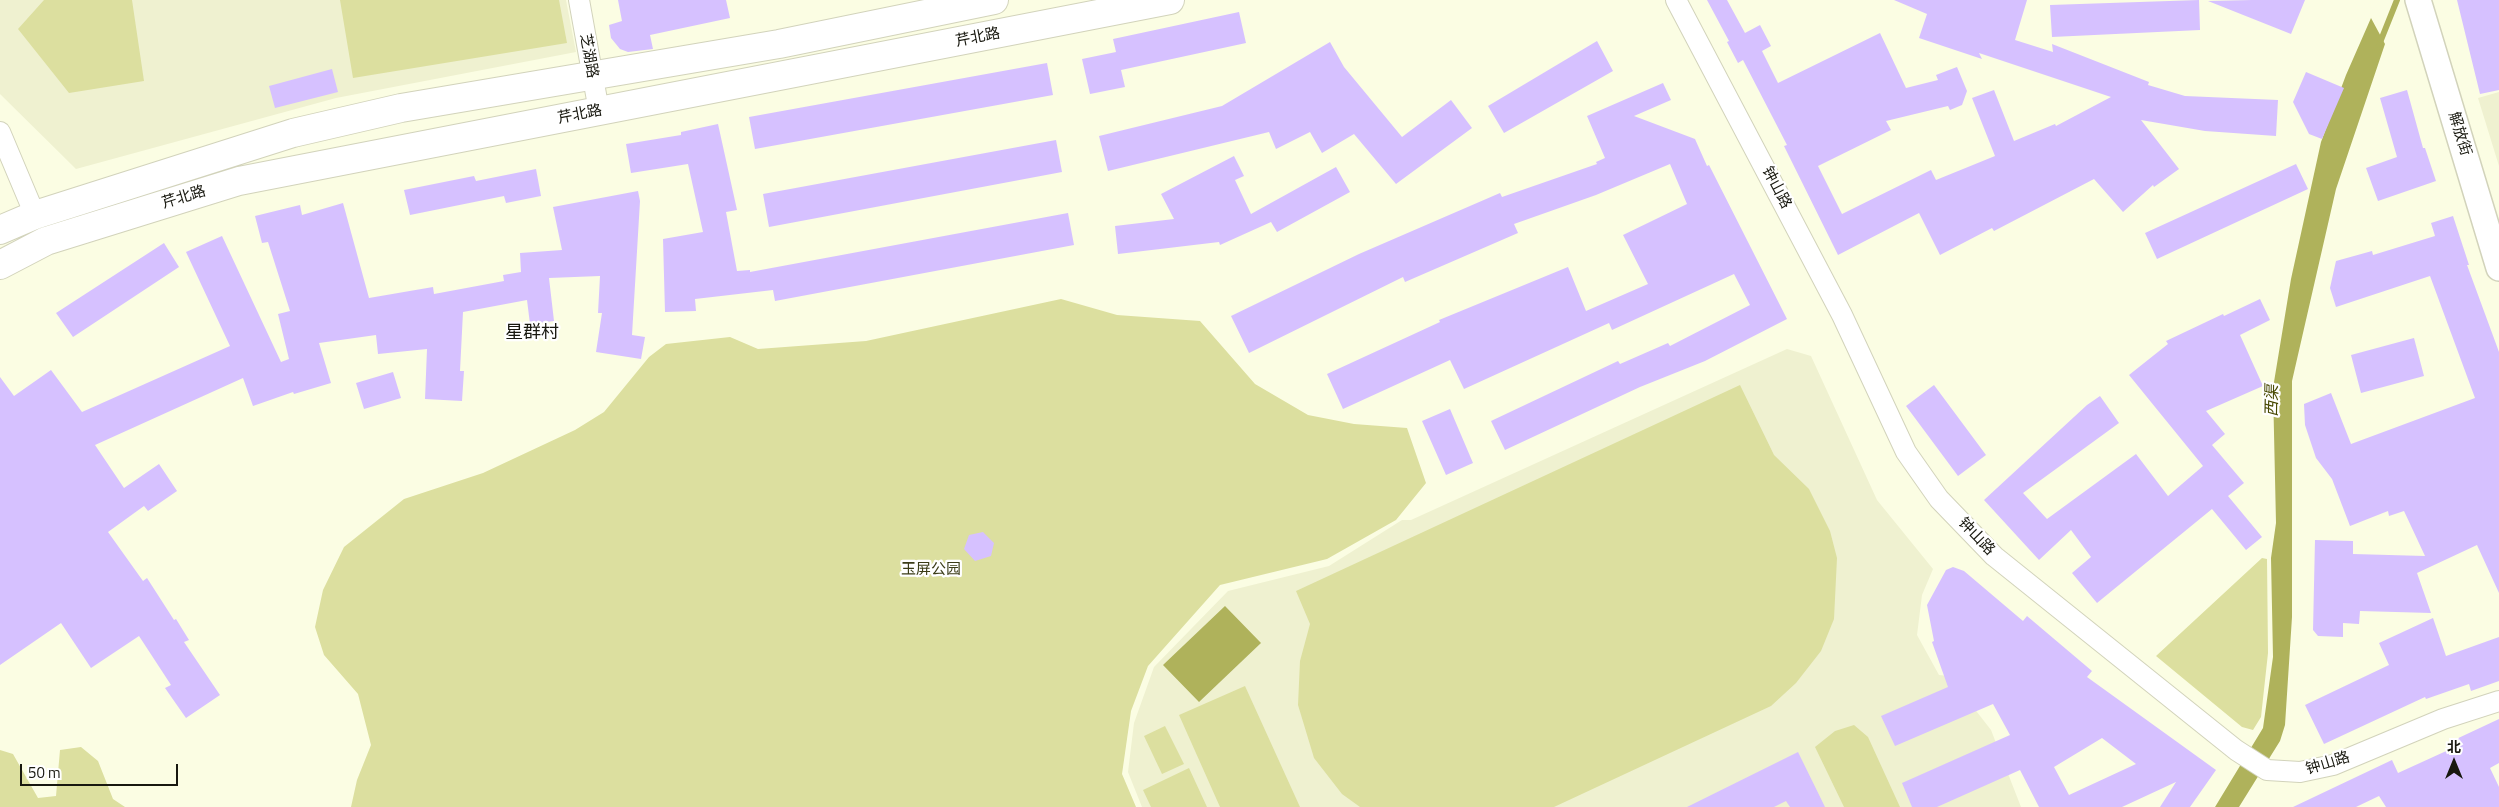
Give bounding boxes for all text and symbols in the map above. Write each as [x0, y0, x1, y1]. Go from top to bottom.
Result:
street label: 芹北路 [954, 25, 1002, 51]
street label: 芝湖路 [575, 32, 601, 80]
street label: 芹北路 [556, 102, 604, 128]
street label: 解放街 [2444, 110, 2474, 158]
street label: 钟山路 [1757, 164, 1795, 212]
street label: 芹北路 [160, 183, 208, 213]
district label: 星群村 [505, 323, 559, 345]
water label: 西渠 [2263, 385, 2283, 417]
street label: 钟山路 [1954, 515, 1998, 559]
park label: 玉屏公园 [901, 561, 961, 579]
text: 北 [2447, 736, 2461, 757]
north arrow [2429, 737, 2479, 787]
street label: 钟山路 [2304, 749, 2352, 779]
scale bar [22, 754, 180, 786]
text: 50 m [28, 761, 61, 784]

